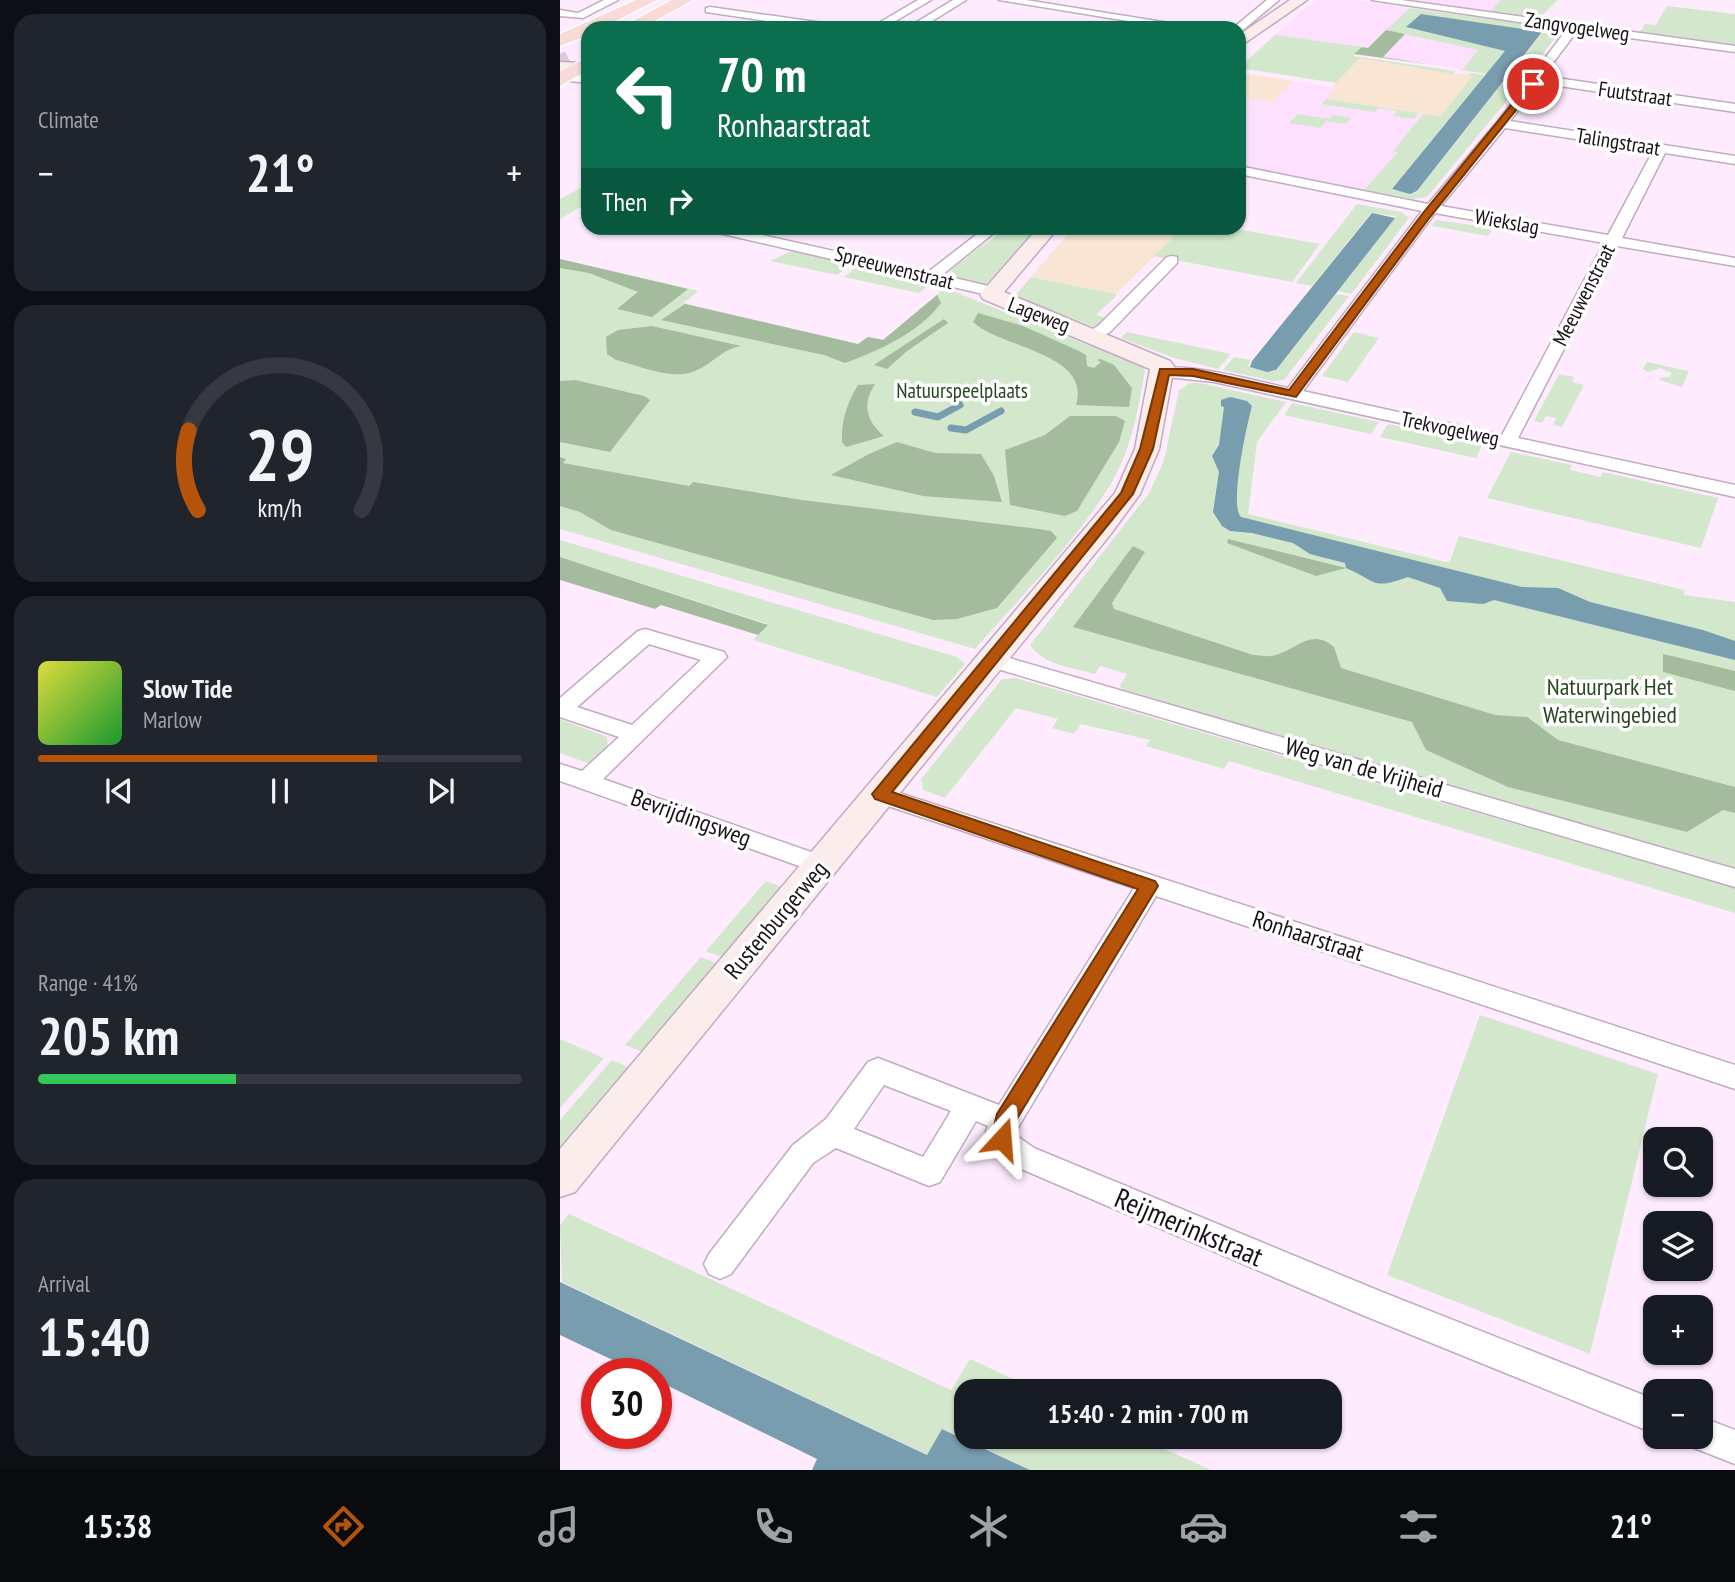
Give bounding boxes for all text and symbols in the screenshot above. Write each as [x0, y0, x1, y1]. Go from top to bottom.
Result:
street label: Zangvogelweg [1523, 6, 1631, 47]
text: 70 m [717, 42, 806, 106]
icon: left [602, 49, 693, 140]
pin [1503, 54, 1563, 114]
icon: arrive [1514, 65, 1552, 103]
street label: Fuutstraat [1597, 75, 1674, 112]
text: Ronhaarstraat [717, 104, 870, 146]
text: Climate [38, 105, 99, 134]
street label: Talingstraat [1574, 122, 1662, 162]
text: 21° [246, 139, 314, 206]
text: − [38, 148, 54, 197]
text: + [506, 148, 522, 197]
icon: right [661, 182, 699, 220]
text: Then [602, 185, 647, 218]
street label: Wiekslag [1473, 203, 1541, 240]
street label: Meeuwenstraat [1546, 239, 1621, 350]
street label: Spreeuwenstraat [832, 240, 957, 295]
street label: Lageweg [1004, 290, 1074, 339]
park label: Natuurspeelplaats [896, 377, 1028, 404]
street label: Trekvogelweg [1398, 405, 1502, 452]
text: 29 [245, 406, 315, 500]
text: km/h [258, 492, 302, 524]
park label: Natuurpark Het Waterwingebied [1543, 671, 1677, 730]
text: Slow Tide [143, 672, 233, 705]
text: Marlow [143, 705, 202, 734]
street label: Weg van de Vrijheid [1282, 730, 1447, 805]
icon: previous [100, 772, 138, 810]
icon: pause [261, 772, 299, 810]
icon: next [422, 772, 460, 810]
street label: Bevrijdingsweg [627, 781, 756, 854]
street label: Rustenburgerweg [717, 854, 834, 985]
street label: Ronhaarstraat [1249, 903, 1368, 968]
text: Range · 41% [38, 968, 138, 997]
text: 205 km [38, 1002, 179, 1069]
position arrow [965, 1102, 1039, 1176]
map controls [1643, 1127, 1713, 1449]
button: search [1643, 1127, 1713, 1197]
street label: Reijmerinkstraat [1109, 1179, 1269, 1274]
button: layers [1643, 1211, 1713, 1281]
text: Arrival [38, 1269, 90, 1298]
button: + [1643, 1295, 1713, 1365]
text: 15:40 [38, 1303, 150, 1370]
speed limit sign: 30 [581, 1358, 672, 1449]
button: − [1643, 1379, 1713, 1449]
text: 15:40 · 2 min · 700 m [1048, 1397, 1248, 1430]
icon: directions [319, 1502, 368, 1551]
icon: music [534, 1502, 583, 1551]
icon: phone [749, 1502, 798, 1551]
icon: climate [964, 1502, 1013, 1551]
icon: car [1179, 1502, 1228, 1551]
icon: filters [1394, 1502, 1443, 1551]
text: 15:38 [83, 1505, 152, 1547]
text: 21° [1610, 1505, 1652, 1547]

